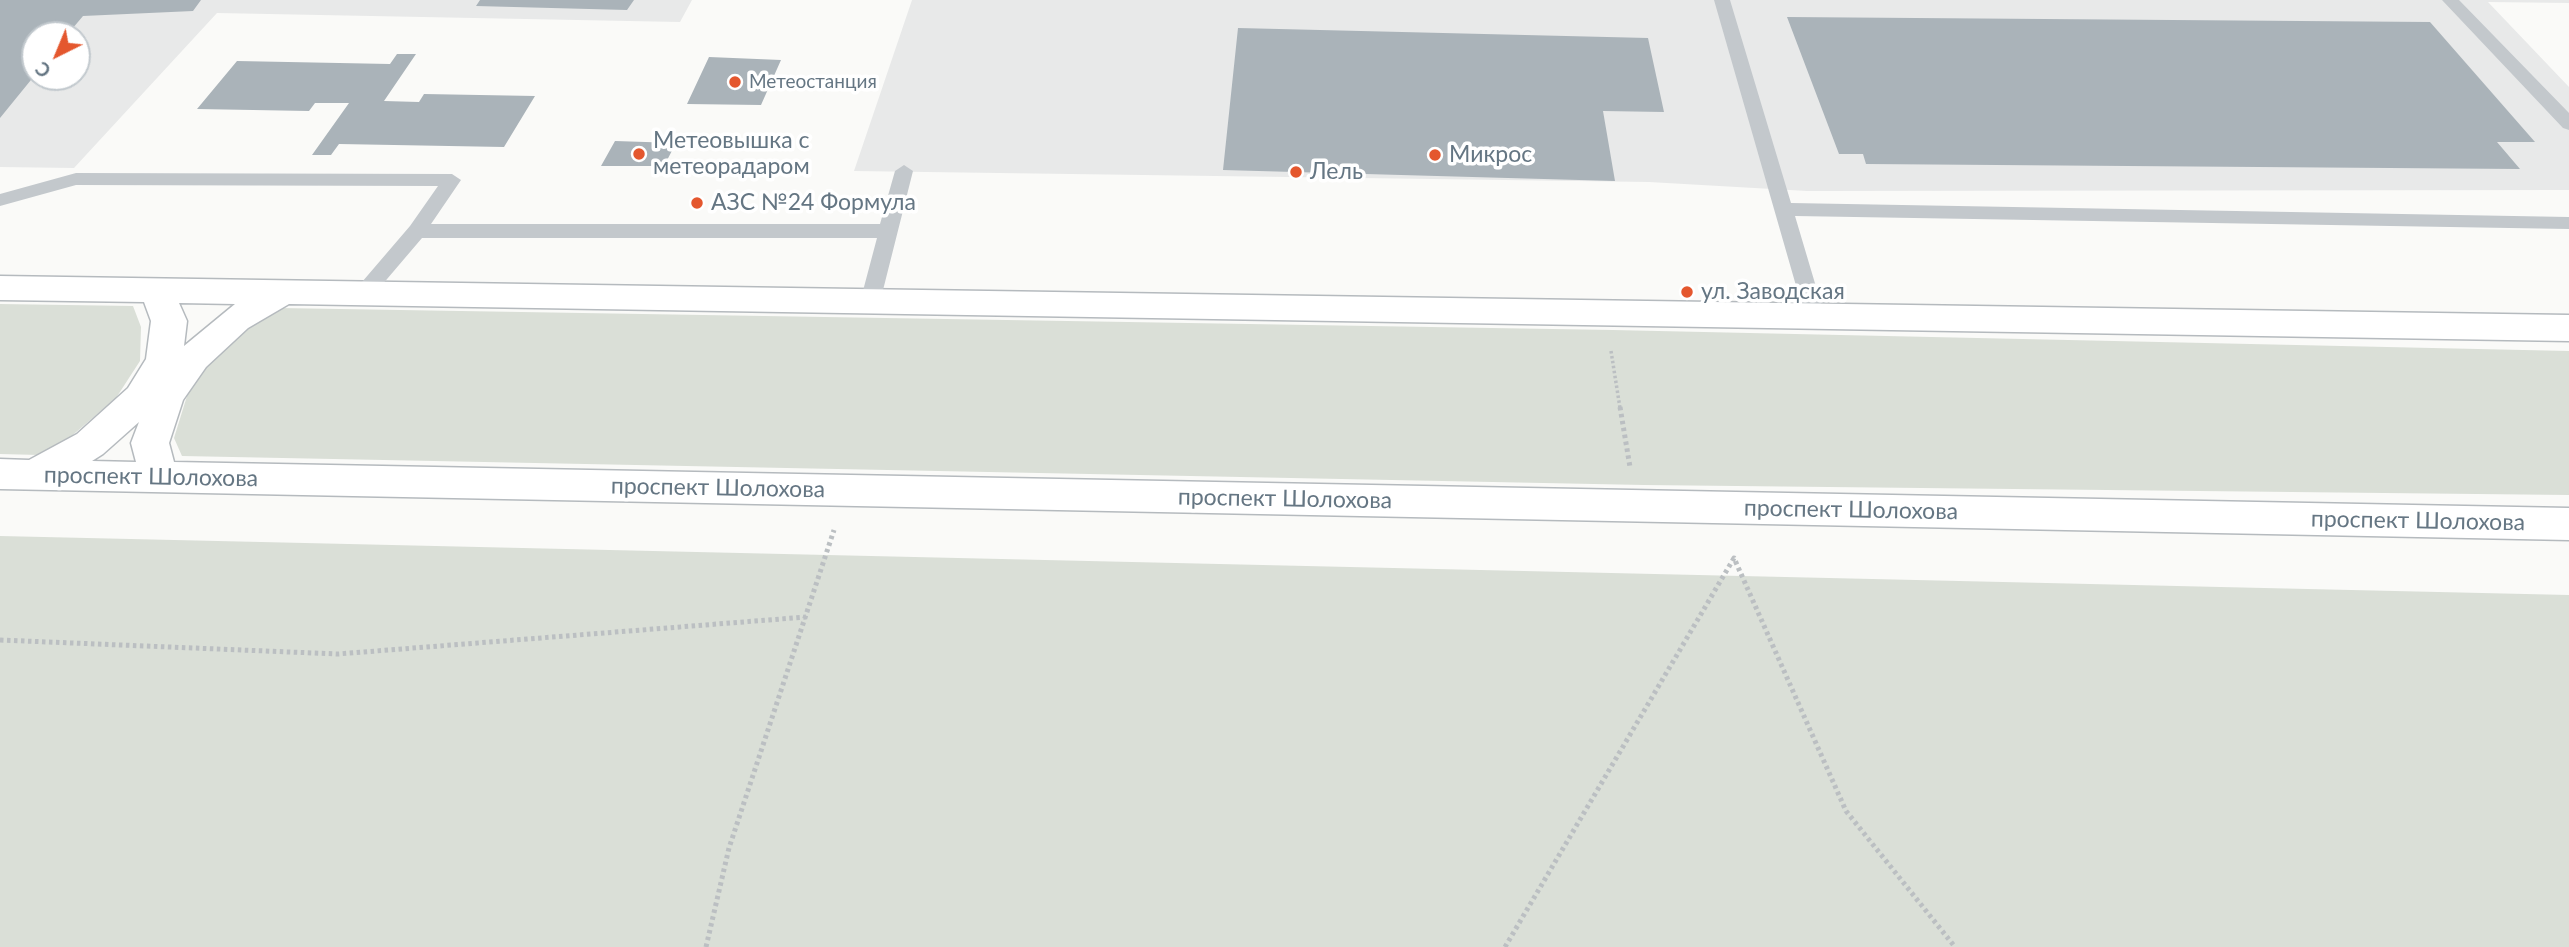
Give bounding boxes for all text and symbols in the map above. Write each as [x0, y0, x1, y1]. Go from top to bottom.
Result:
north arrow [21, 21, 91, 91]
text: С [30, 58, 55, 83]
place label: Метеостанция [749, 71, 877, 93]
marker: Метеостанция [727, 74, 743, 90]
place label: Метеовышка с метеорадаром [653, 127, 810, 181]
place label: Микрос [1449, 141, 1532, 169]
marker: Метеовышка с метеорадаром [631, 146, 647, 162]
marker: Микрос [1427, 147, 1443, 163]
place label: Лель [1310, 158, 1363, 186]
marker: Лель [1288, 164, 1304, 180]
place label: АЗС №24 Формула [711, 189, 916, 217]
marker: АЗС №24 Формула [689, 195, 705, 211]
place label: ул. Заводская [1701, 278, 1845, 306]
marker: ул. Заводская [1679, 284, 1695, 300]
street label: проспект Шолохова [44, 461, 258, 493]
street label: проспект Шолохова [611, 472, 825, 504]
street label: проспект Шолохова [1178, 483, 1392, 515]
street label: проспект Шолохова [1744, 494, 1958, 526]
street label: проспект Шолохова [2311, 505, 2525, 537]

